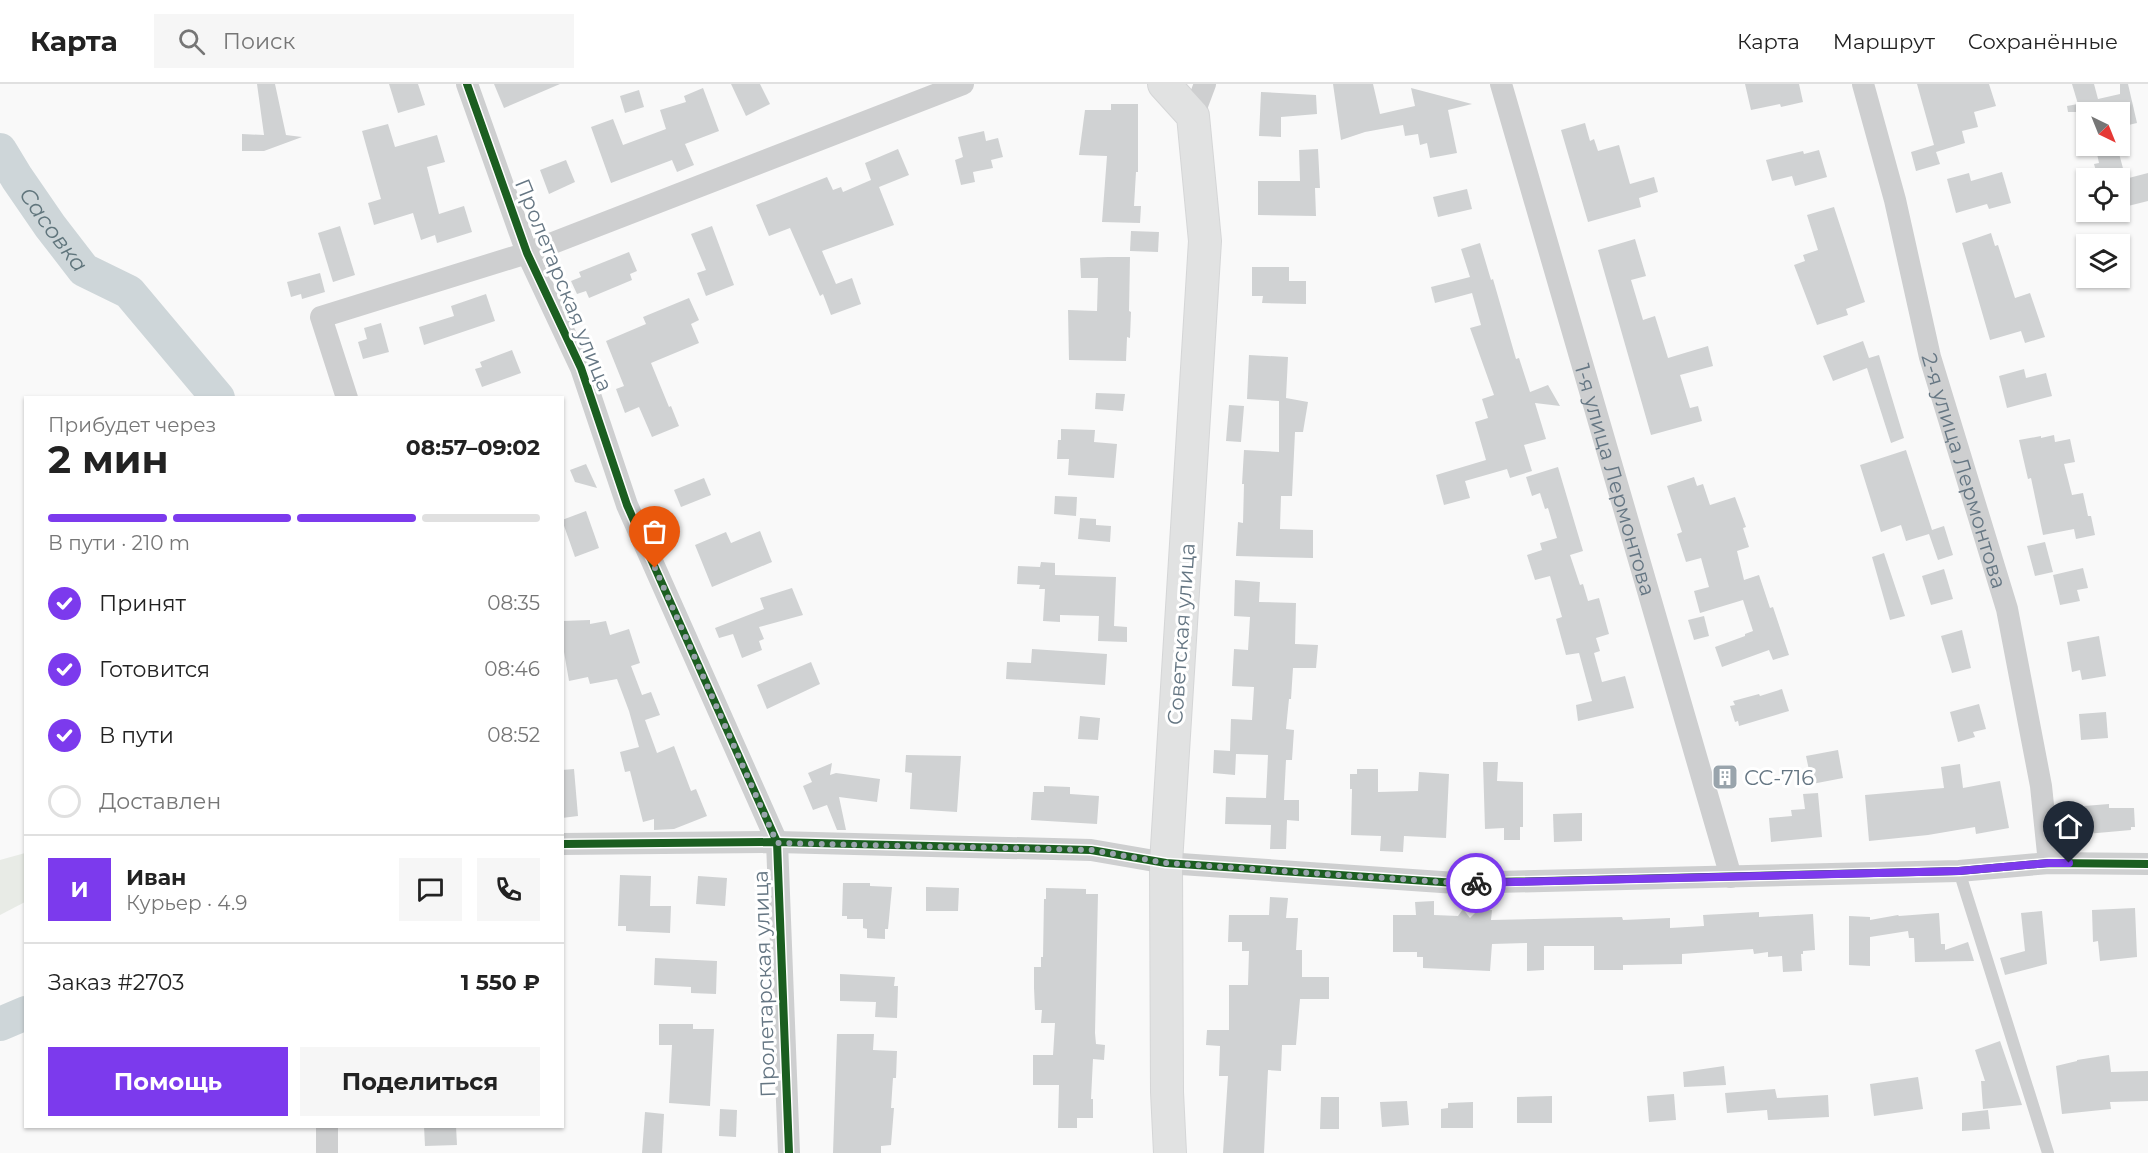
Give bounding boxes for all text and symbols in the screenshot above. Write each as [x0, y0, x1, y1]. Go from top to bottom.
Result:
search box [154, 14, 574, 68]
text: Карта [30, 24, 118, 58]
icon: search [175, 25, 208, 58]
text: Поиск [223, 28, 295, 55]
text: Карта [1737, 29, 1800, 54]
text: Маршрут [1833, 29, 1935, 54]
text: Сохранённые [1968, 29, 2118, 54]
north arrow [2076, 102, 2130, 156]
map controls [2076, 102, 2130, 288]
button: locate [2076, 168, 2130, 222]
street label: Пролетарская улица [510, 175, 618, 395]
water label: Сасовка [14, 182, 94, 277]
button: layers [2076, 234, 2130, 288]
street label: 2-я улица Лермонтова [1917, 350, 2012, 591]
street label: 1-я улица Лермонтова [1570, 361, 1661, 599]
text: Прибудет через [48, 413, 216, 437]
text: 08:57–09:02 [406, 434, 540, 461]
text: 2 мин [48, 435, 169, 483]
pin [629, 506, 680, 568]
icon: bag [638, 515, 671, 548]
text: В пути · 210 m [48, 531, 190, 555]
street label: Советская улица [1162, 542, 1200, 726]
icon: check [48, 587, 81, 620]
text: Принят [99, 590, 186, 617]
text: 08:35 [487, 591, 540, 615]
icon: check [48, 653, 81, 686]
text: Готовится [99, 656, 210, 683]
text: 08:46 [484, 657, 540, 681]
icon: check [48, 719, 81, 752]
text: В пути [99, 722, 174, 749]
text: 08:52 [487, 723, 540, 747]
building icon: СС-716 [1710, 762, 1740, 792]
place label: СС-716 [1744, 765, 1814, 790]
text: Доставлен [99, 788, 221, 815]
pin [2043, 801, 2094, 863]
icon: home [2052, 810, 2085, 843]
courier [1446, 853, 1506, 913]
button: chat [399, 858, 462, 921]
button: phone [477, 858, 540, 921]
text: Иван [126, 864, 186, 891]
icon: bike [1460, 867, 1493, 900]
street label: Пролетарская улица [748, 870, 780, 1098]
text: И [70, 876, 89, 903]
text: Курьер · 4.9 [126, 891, 247, 915]
text: Заказ #2703 [48, 969, 184, 996]
text: 1 550 ₽ [461, 969, 540, 996]
button: Помощь [48, 1047, 288, 1116]
button: Поделиться [300, 1047, 540, 1116]

